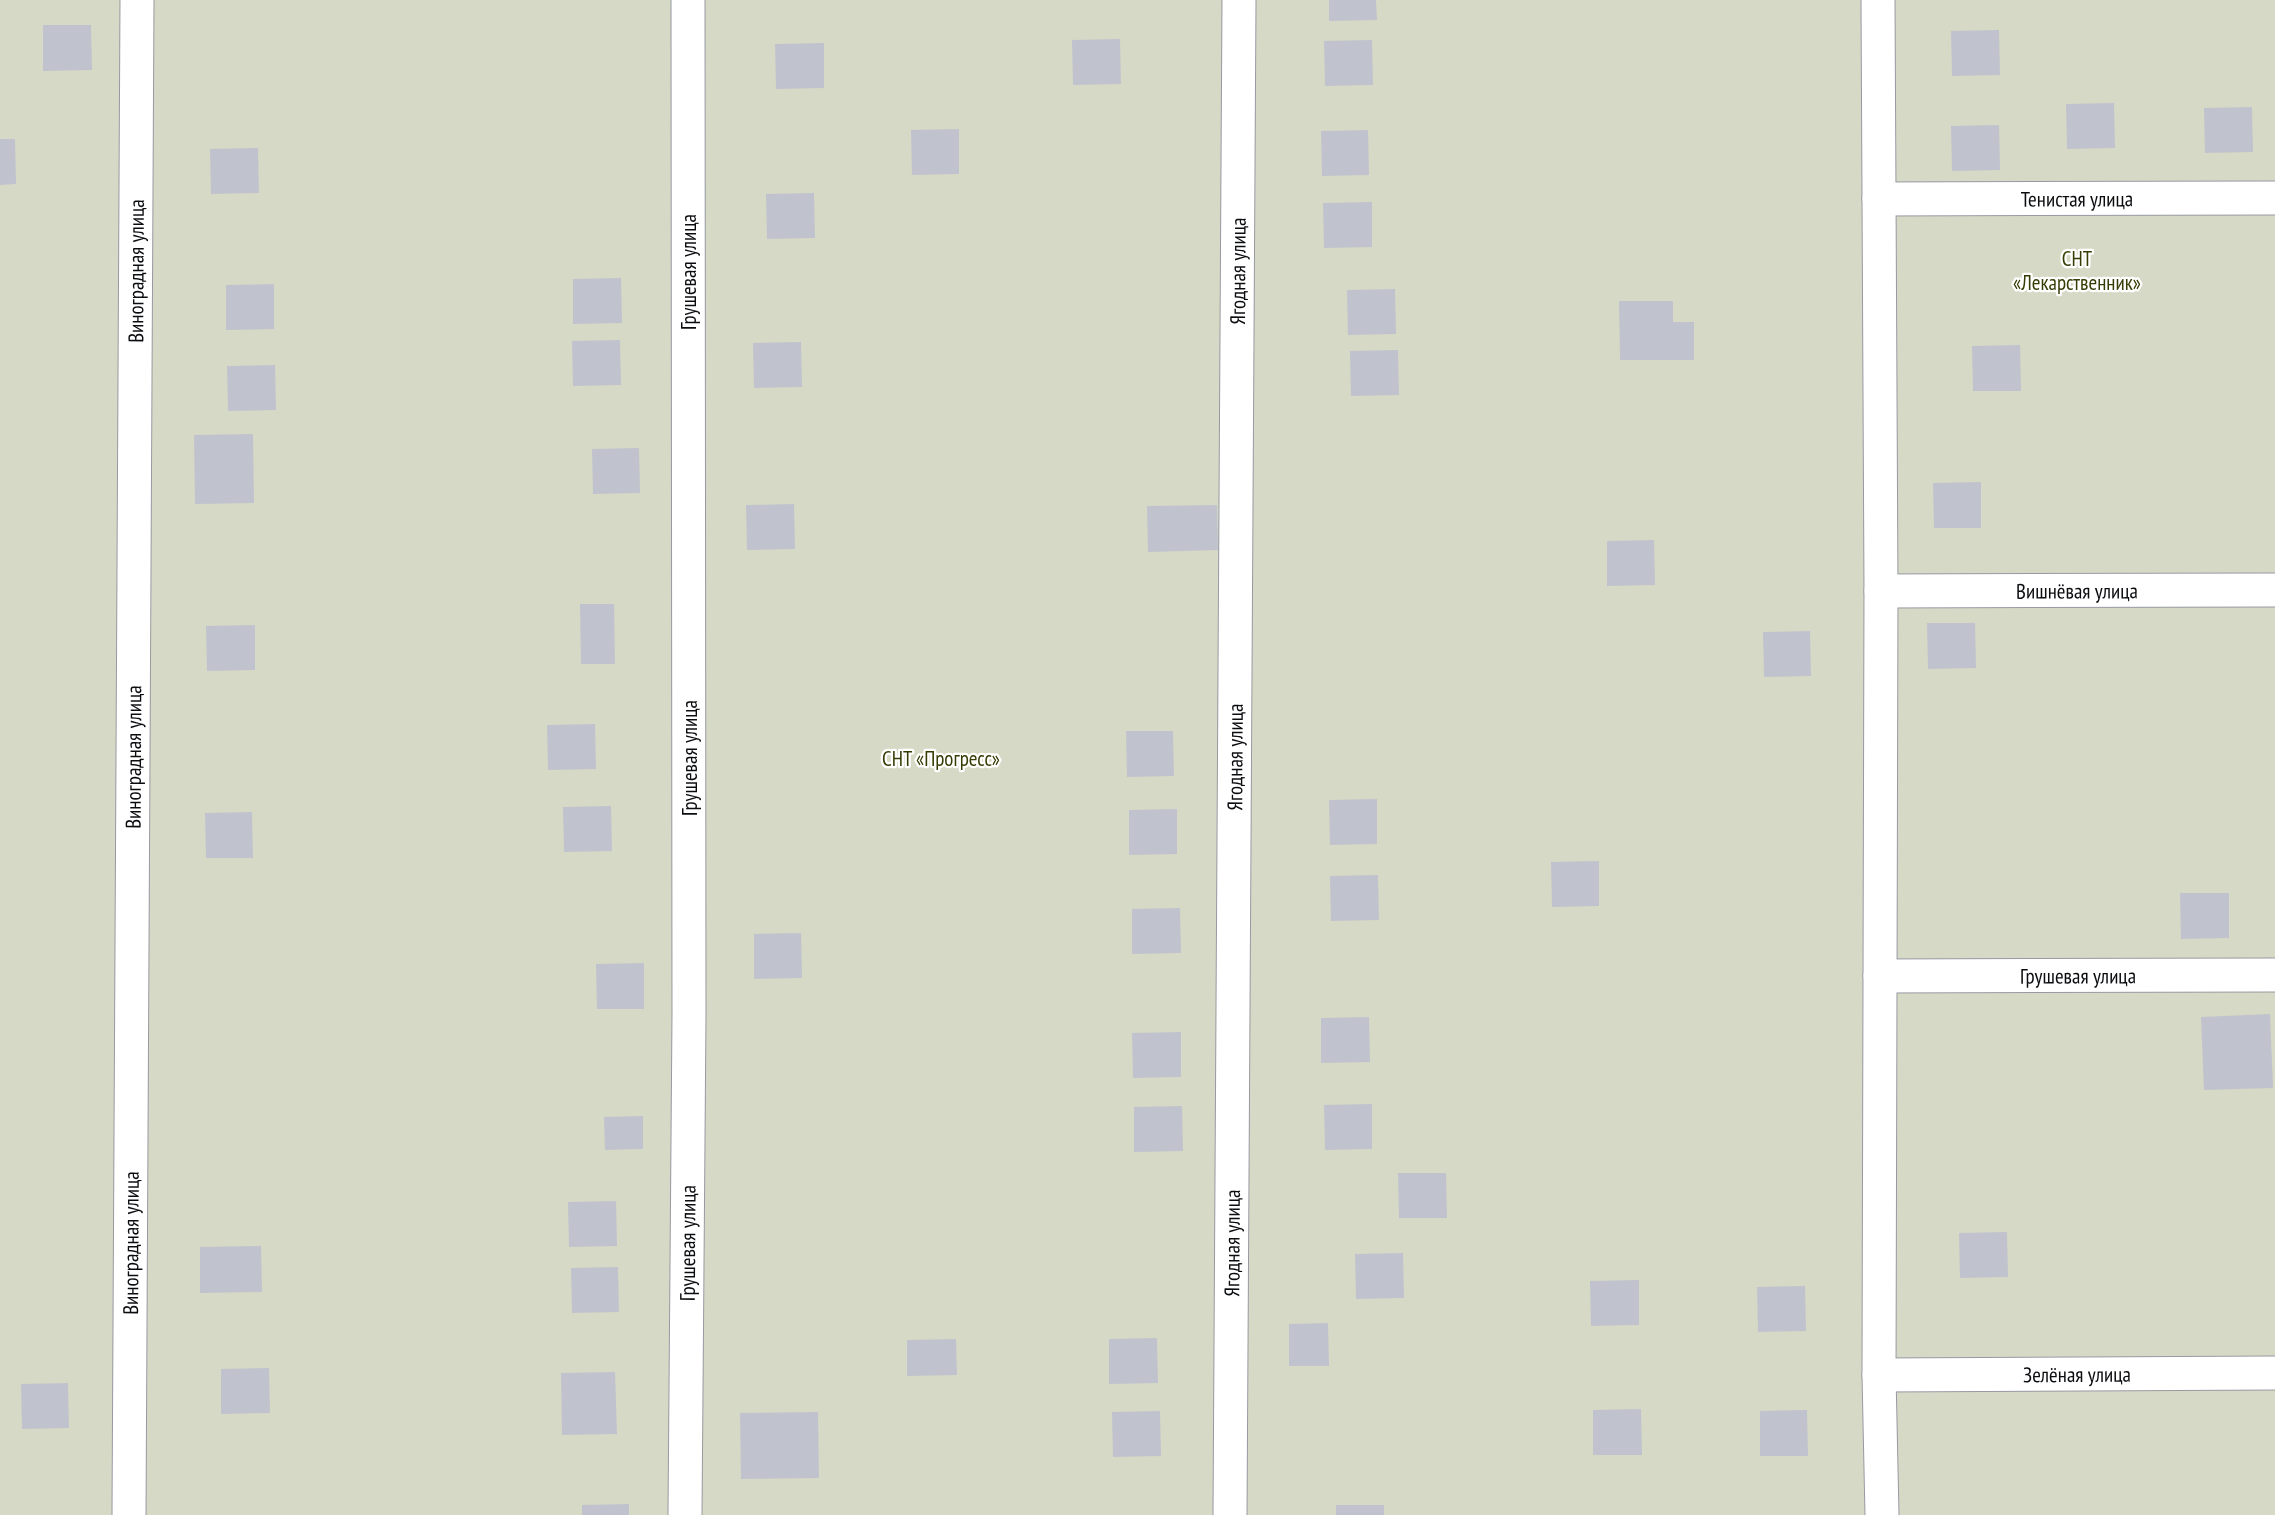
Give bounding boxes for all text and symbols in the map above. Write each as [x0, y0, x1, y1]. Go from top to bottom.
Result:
street label: Тенистая улица [2021, 185, 2133, 212]
street label: Виноградная улица [122, 199, 149, 343]
street label: Грушевая улица [675, 214, 702, 330]
street label: Ягодная улица [1224, 217, 1251, 325]
park label: СНТ «Лекарственник» [2013, 245, 2141, 296]
street label: Вишнёвая улица [2016, 577, 2138, 604]
street label: Виноградная улица [119, 685, 147, 829]
street label: Грушевая улица [676, 700, 703, 816]
street label: Ягодная улица [1221, 703, 1248, 811]
park label: СНТ «Прогресс» [882, 745, 1000, 772]
street label: Грушевая улица [2020, 962, 2136, 989]
street label: Виноградная улица [117, 1171, 144, 1315]
street label: Грушевая улица [673, 1185, 701, 1301]
street label: Ягодная улица [1218, 1189, 1245, 1297]
street label: Зелёная улица [2023, 1360, 2131, 1388]

